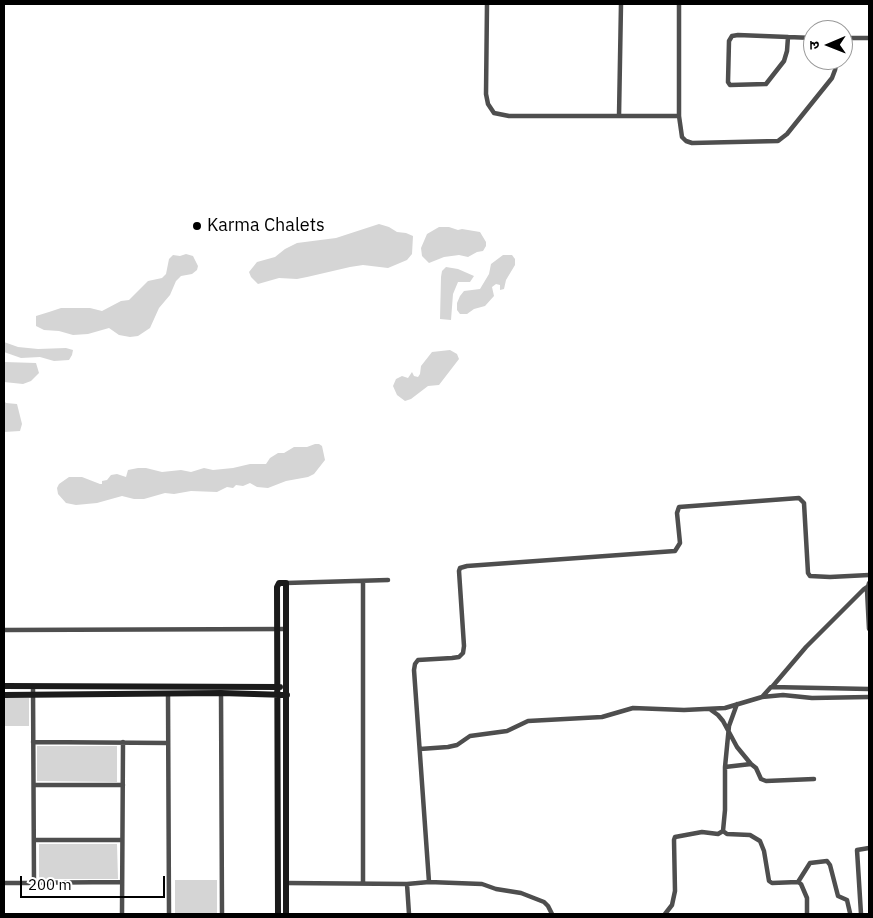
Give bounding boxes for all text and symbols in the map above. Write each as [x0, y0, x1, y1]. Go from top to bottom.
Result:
north arrow [803, 20, 853, 70]
text: उ [805, 41, 823, 50]
place label: Karma Chalets [207, 215, 325, 237]
marker: Karma Chalets [191, 220, 203, 232]
scale bar [22, 866, 168, 898]
text: 200 m [28, 875, 72, 894]

